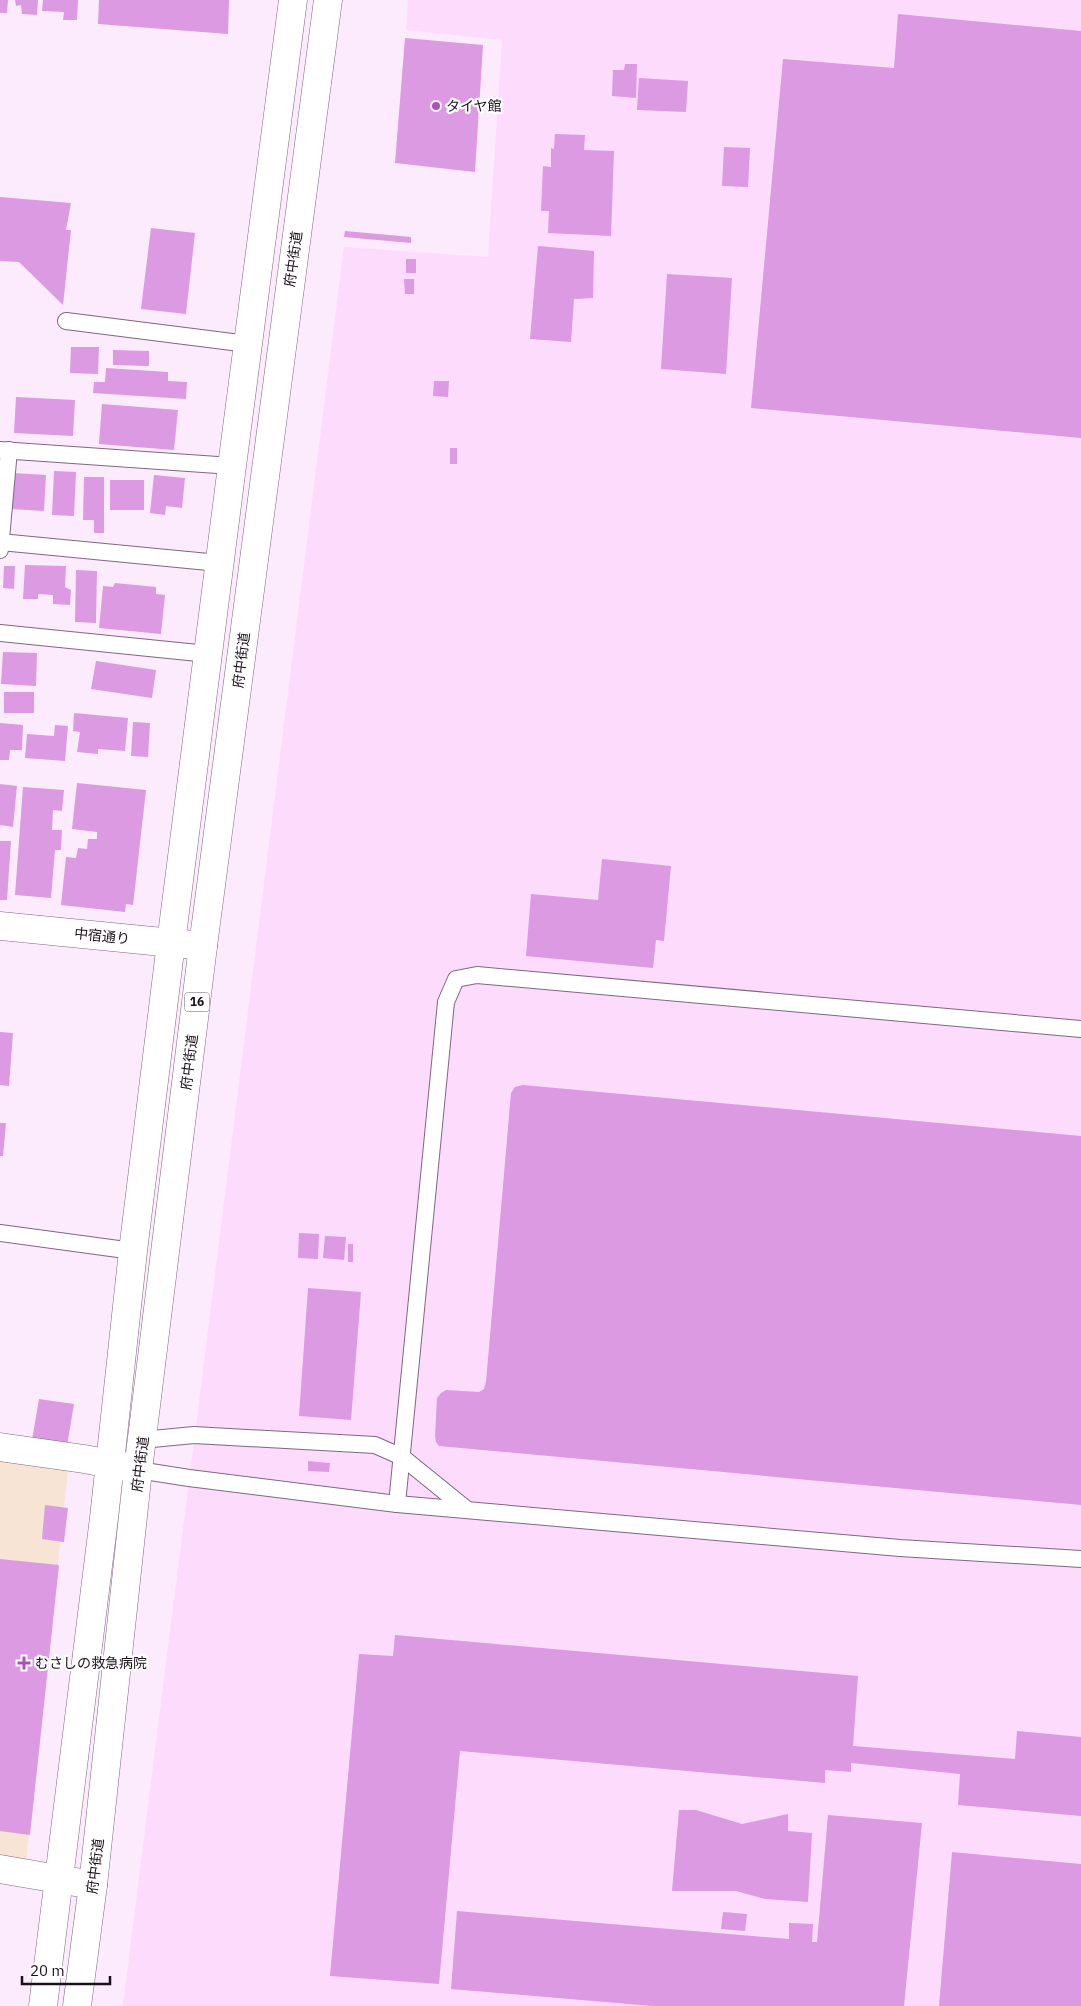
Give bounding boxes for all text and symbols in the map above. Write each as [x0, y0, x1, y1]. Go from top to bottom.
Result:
place label: タイヤ館 [446, 97, 502, 115]
marker: タイヤ館 [430, 100, 442, 112]
street label: 府中街道 [280, 230, 306, 288]
street label: 府中街道 [229, 631, 253, 689]
street label: 中宿通り [73, 924, 131, 948]
road number: 16 [184, 992, 210, 1012]
street label: 府中街道 [177, 1033, 201, 1091]
street label: 府中街道 [128, 1435, 152, 1493]
place label: むさしの救急病院 [35, 1654, 147, 1672]
marker: むさしの救急病院 [17, 1656, 31, 1670]
street label: 府中街道 [83, 1837, 107, 1895]
scale bar [22, 1954, 110, 1986]
text: 20 m [30, 1961, 65, 1980]

